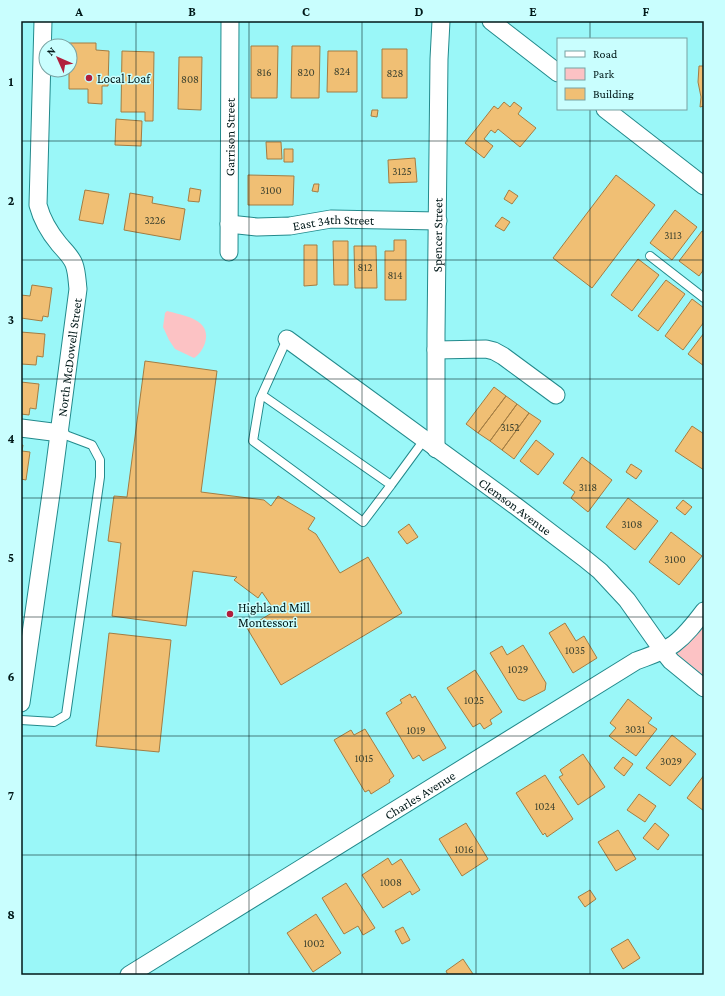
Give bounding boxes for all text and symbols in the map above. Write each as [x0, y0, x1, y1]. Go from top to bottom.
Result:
text: A [74, 4, 83, 19]
text: B [188, 4, 196, 19]
text: C [302, 4, 310, 19]
text: D [415, 4, 424, 19]
text: E [529, 4, 537, 19]
text: F [643, 4, 650, 19]
north arrow [38, 38, 78, 78]
legend [557, 38, 687, 110]
text: N [44, 44, 58, 58]
text: Road [593, 47, 618, 61]
house number: 824 [334, 65, 351, 77]
house number: 816 [256, 66, 272, 78]
house number: 820 [297, 66, 315, 78]
house number: 828 [386, 67, 404, 79]
text: Park [593, 67, 615, 81]
place label: Local Loaf [97, 71, 151, 86]
marker: Local Loaf [84, 73, 94, 83]
house number: 808 [181, 73, 199, 85]
text: 1 [9, 74, 14, 89]
text: Building [593, 87, 634, 101]
street label: Garrison Street [222, 97, 237, 176]
house number: 3125 [392, 165, 412, 177]
house number: 3100 [260, 184, 282, 196]
text: 2 [8, 193, 15, 208]
street label: Spencer Street [429, 197, 445, 272]
street label: East 34th Street [292, 211, 375, 233]
house number: 3226 [144, 214, 166, 226]
house number: 3113 [664, 229, 682, 241]
house number: 812 [358, 261, 372, 273]
house number: 814 [387, 269, 403, 281]
street label: North McDowell Street [54, 296, 84, 418]
text: 3 [8, 312, 14, 327]
house number: 3152 [500, 421, 520, 433]
text: 4 [7, 431, 15, 446]
street label: Clemson Avenue [476, 474, 555, 538]
house number: 3118 [579, 481, 597, 493]
house number: 3108 [621, 518, 643, 530]
text: 5 [8, 550, 14, 565]
house number: 3100 [664, 553, 686, 565]
place label: Highland Mill Montessori [238, 600, 311, 630]
marker: Highland Mill Montessori [225, 609, 235, 619]
house number: 1035 [565, 644, 585, 656]
house number: 1029 [508, 663, 528, 675]
text: 6 [7, 669, 15, 684]
house number: 1025 [464, 694, 484, 706]
house number: 3031 [625, 723, 645, 735]
house number: 1019 [406, 724, 426, 736]
house number: 1015 [355, 752, 373, 764]
house number: 3029 [660, 755, 682, 767]
street label: Charles Avenue [382, 767, 458, 822]
text: 7 [8, 788, 14, 803]
house number: 1024 [535, 800, 556, 812]
house number: 1016 [454, 843, 474, 855]
house number: 1008 [380, 876, 402, 888]
text: 8 [7, 907, 15, 922]
house number: 1002 [303, 937, 325, 949]

